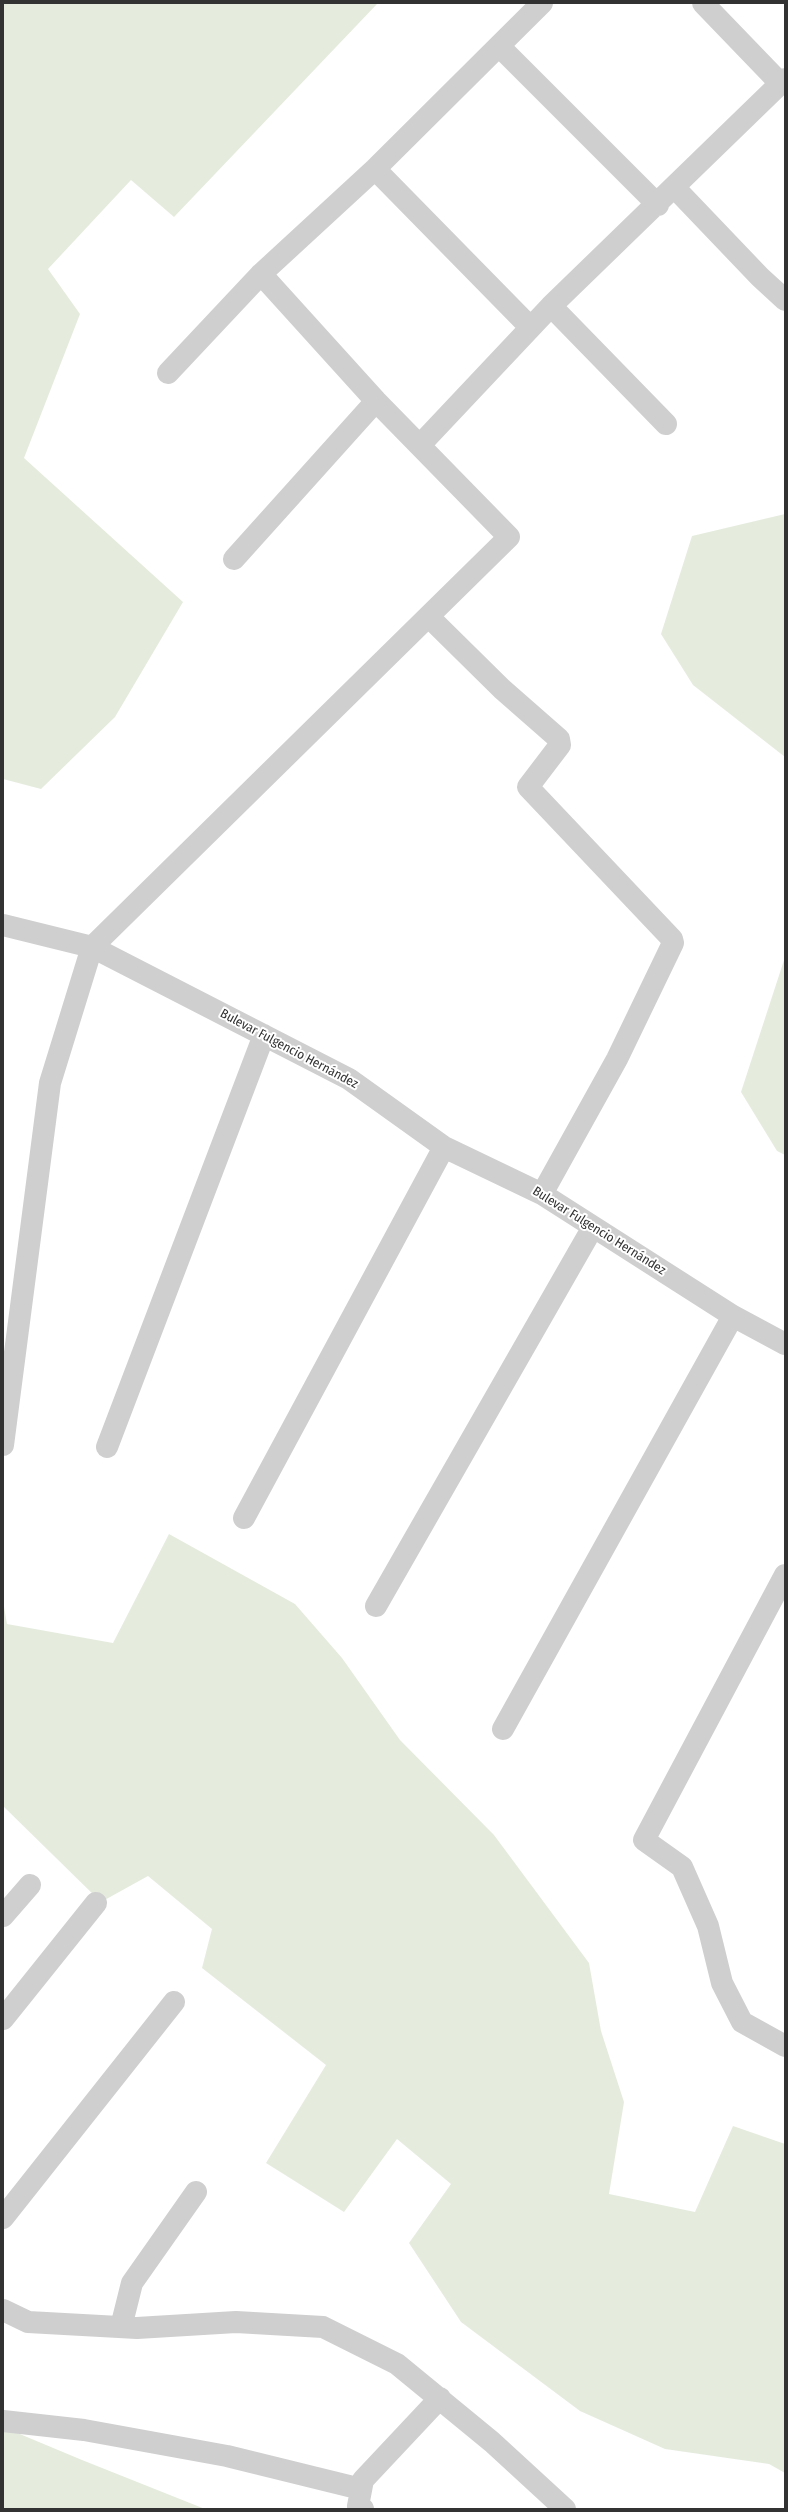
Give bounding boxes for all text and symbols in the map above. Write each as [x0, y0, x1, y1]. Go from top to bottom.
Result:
street label: Bulevar Fulgencio Hernández [217, 1006, 361, 1092]
street label: Bulevar Fulgencio Hernández [530, 1184, 668, 1278]

